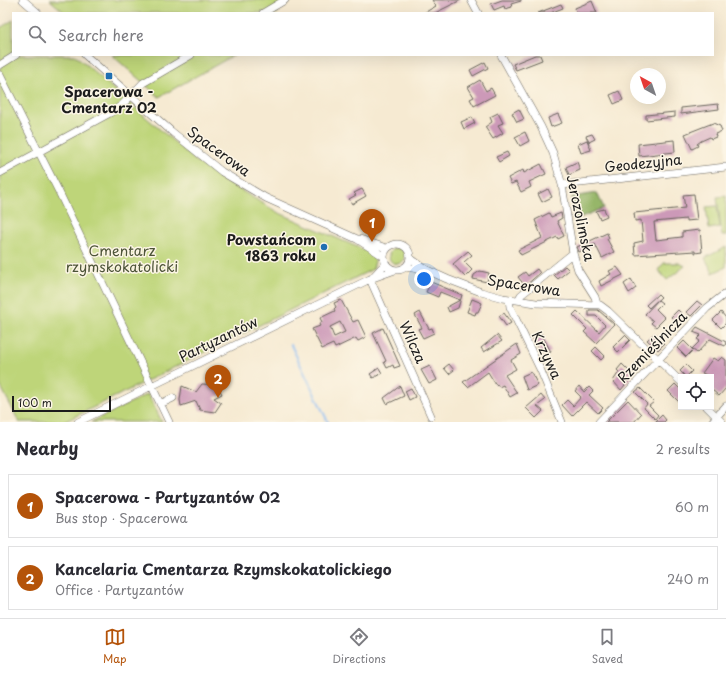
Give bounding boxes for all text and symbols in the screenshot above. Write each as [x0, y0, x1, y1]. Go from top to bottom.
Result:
search box [12, 12, 714, 56]
icon: search [26, 23, 48, 45]
text: Search here [58, 23, 144, 46]
north arrow [630, 68, 666, 104]
marker: Spacerowa - Cmentarz 02 [104, 71, 114, 81]
place label: Spacerowa - Cmentarz 02 [61, 81, 157, 118]
street label: Spacerowa [183, 121, 255, 181]
street label: Geodezyjna [603, 148, 683, 177]
street label: Jerozolimska [562, 173, 600, 263]
pin: 1 [359, 209, 385, 242]
place label: Powstańcom 1863 roku [226, 229, 316, 266]
park label: Cmentarz rzymskokatolicki [66, 240, 178, 277]
marker: Powstańcom 1863 roku [319, 242, 329, 252]
your location [414, 269, 434, 289]
street label: Spacerowa [486, 269, 562, 301]
street label: Rzemieślnicza [612, 306, 692, 388]
street label: Partyzantów [175, 311, 261, 367]
street label: Wilcza [394, 317, 432, 367]
street label: Krzywa [527, 327, 567, 383]
pin: 2 [205, 365, 231, 398]
map controls [678, 374, 714, 410]
button: locate [678, 374, 714, 410]
scale bar [12, 394, 111, 413]
text: 100 m [18, 394, 52, 411]
text: Nearby [16, 435, 78, 461]
text: 2 results [656, 439, 710, 458]
text: Spacerowa - Partyzantów 02 [55, 485, 280, 508]
text: 1 [27, 497, 33, 516]
text: 60 m [675, 497, 709, 516]
text: Bus stop · Spacerowa [55, 508, 188, 527]
text: Kancelaria Cmentarza Rzymskokatolickiego [55, 557, 392, 580]
text: 2 [25, 569, 35, 588]
text: 240 m [667, 569, 709, 588]
text: Office · Partyzantów [55, 580, 184, 599]
tab: Map [103, 626, 126, 667]
tab: Directions [332, 626, 386, 667]
tab: Saved [592, 626, 623, 667]

